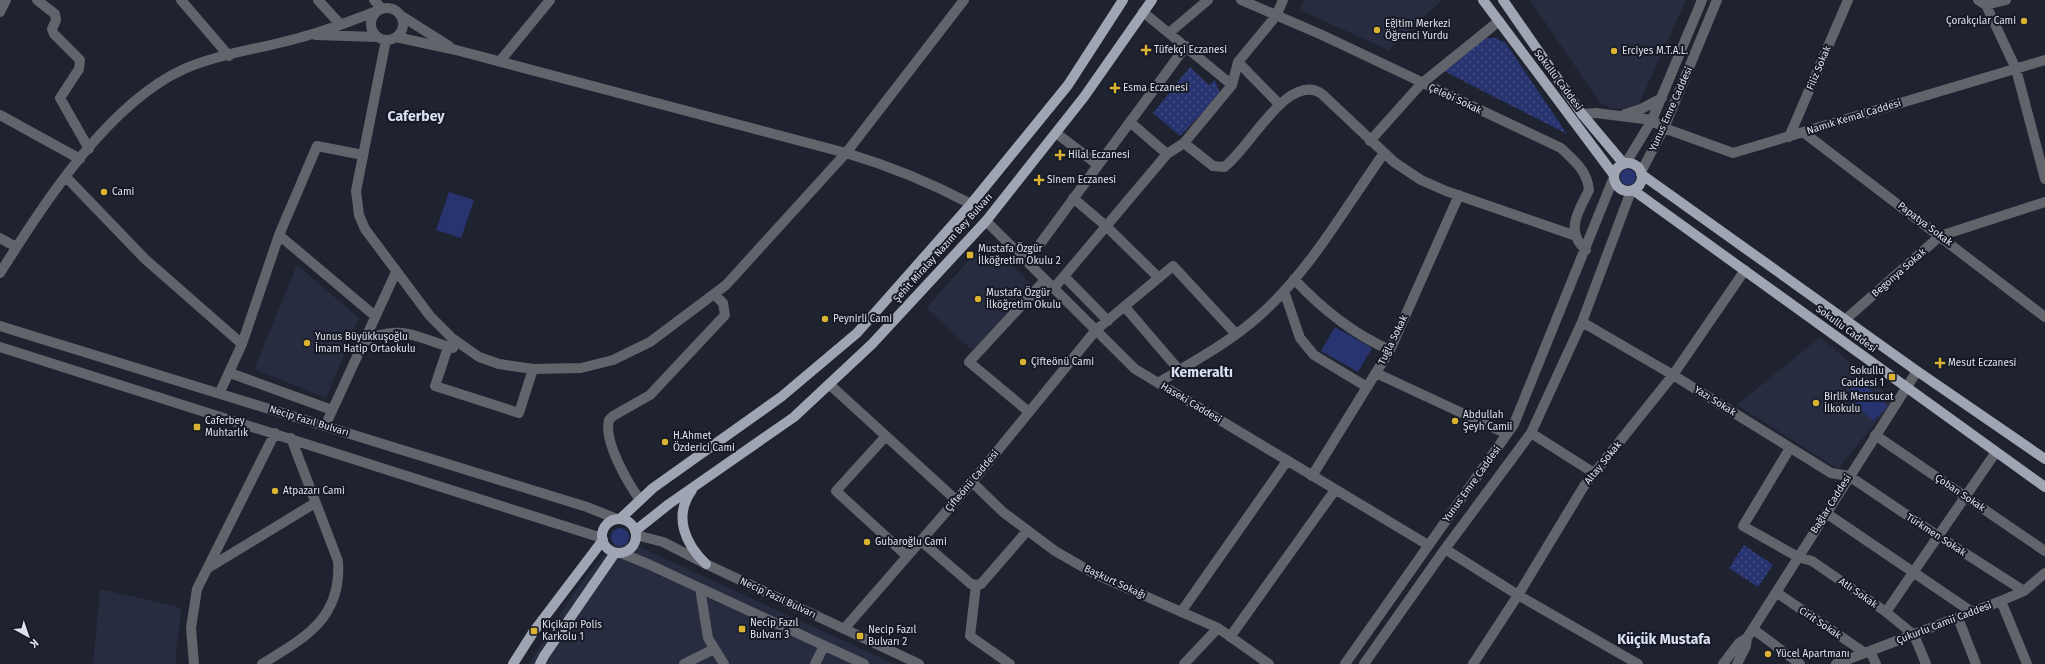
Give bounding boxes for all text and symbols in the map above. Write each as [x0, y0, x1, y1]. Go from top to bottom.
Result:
place label: Çorakçılar Cami [1946, 15, 2016, 27]
marker: Çorakçılar Cami [2019, 16, 2029, 26]
place label: Eğitim Merkezi Öğrenci Yurdu [1385, 18, 1451, 42]
marker: Eğitim Merkezi Öğrenci Yurdu [1372, 25, 1382, 35]
street label: Filiz Sokak [1804, 43, 1834, 92]
place label: Tüfekçi Eczanesi [1154, 44, 1227, 56]
marker: Tüfekçi Eczanesi [1141, 45, 1151, 55]
place label: Erciyes M.T.A.L. [1622, 45, 1688, 57]
marker: Erciyes M.T.A.L. [1609, 46, 1619, 56]
street label: Sokullu Caddesi [1531, 48, 1585, 113]
street label: Yunus Emre Caddesi [1647, 65, 1695, 153]
street label: Çelebi Sokak [1426, 81, 1484, 117]
place label: Esma Eczanesi [1123, 82, 1188, 94]
marker: Esma Eczanesi [1110, 83, 1120, 93]
street label: Namık Kemal Caddesi [1805, 97, 1903, 137]
district label: Caferbey [388, 108, 445, 125]
place label: Hilal Eczanesi [1068, 149, 1130, 161]
marker: Hilal Eczanesi [1055, 150, 1065, 160]
place label: Sinem Eczanesi [1047, 174, 1116, 186]
marker: Sinem Eczanesi [1034, 175, 1044, 185]
place label: Cami [112, 186, 135, 198]
marker: Cami [99, 187, 109, 197]
street label: Şehit Miralay Nazım Bey Bulvarı [891, 191, 995, 305]
street label: Papatya Sokak [1895, 200, 1955, 249]
place label: Mustafa Özgür İlköğretim Okulu 2 [978, 241, 1061, 267]
street label: Begonya Sokak [1869, 246, 1929, 300]
marker: Mustafa Özgür İlköğretim Okulu 2 [965, 250, 975, 260]
place label: Mustafa Özgür İlköğretim Okulu [986, 285, 1061, 311]
marker: Mustafa Özgür İlköğretim Okulu [973, 294, 983, 304]
street label: Sokullu Caddesi [1813, 303, 1879, 355]
place label: Peynirli Cami [833, 313, 892, 325]
street label: Tuğla Sokak [1376, 313, 1411, 367]
marker: Peynirli Cami [820, 314, 830, 324]
place label: Yunus Büyükkuşoğlu İmam Hatip Ortaokulu [315, 331, 416, 355]
marker: Yunus Büyükkuşoğlu İmam Hatip Ortaokulu [302, 338, 312, 348]
place label: Çifteönü Cami [1031, 356, 1094, 368]
marker: Çifteönü Cami [1018, 357, 1028, 367]
place label: Mesut Eczanesi [1948, 357, 2017, 369]
marker: Mesut Eczanesi [1935, 358, 1945, 368]
district label: Kemeraltı [1171, 364, 1233, 381]
place label: Sokullu Caddesi 1 [1841, 365, 1884, 389]
marker: Sokullu Caddesi 1 [1887, 372, 1897, 382]
street label: Haseki Caddesi [1158, 380, 1224, 426]
street label: Yazı Sokak [1692, 384, 1739, 419]
place label: Birlik Mensucat İlkokulu [1824, 391, 1894, 415]
marker: Birlik Mensucat İlkokulu [1811, 398, 1821, 408]
street label: Necip Fazıl Bulvarı [268, 403, 350, 439]
place label: Abdullah Şeyh Camii [1463, 409, 1513, 433]
place label: Caferbey Muhtarlık [205, 415, 249, 439]
marker: Abdullah Şeyh Camii [1450, 416, 1460, 426]
marker: Caferbey Muhtarlık [192, 422, 202, 432]
place label: H.Ahmet Özderici Cami [673, 430, 735, 454]
marker: H.Ahmet Özderici Cami [660, 437, 670, 447]
street label: Altay Sokak [1582, 438, 1625, 487]
street label: Yunus Emre Caddesi [1440, 443, 1504, 524]
street label: Çifteönü Caddesi [943, 448, 1001, 514]
street label: Bağlar Caddesi [1808, 472, 1854, 536]
street label: Çoban Sokak [1933, 472, 1988, 515]
place label: Atpazarı Cami [283, 485, 345, 497]
marker: Atpazarı Cami [270, 486, 280, 496]
street label: Türkmen Sokak [1904, 511, 1969, 559]
place label: Gubaroğlu Cami [875, 536, 947, 548]
marker: Gubaroğlu Cami [862, 537, 872, 547]
street label: Başkurt Sokağı [1082, 562, 1148, 602]
street label: Necip Fazıl Bulvarı [738, 575, 818, 621]
street label: Atlı Sokak [1836, 575, 1880, 611]
street label: Çukurlu Camii Caddesi [1895, 599, 1993, 647]
street label: Cirit Sokak [1797, 605, 1844, 642]
north arrow [8, 616, 48, 656]
place label: Necip Fazıl Bulvarı 3 [750, 617, 798, 641]
place label: Kiçikapı Polis Karkolu 1 [542, 619, 602, 643]
marker: Necip Fazıl Bulvarı 3 [737, 624, 747, 634]
place label: Necip Fazıl Bulvarı 2 [868, 624, 916, 648]
marker: Kiçikapı Polis Karkolu 1 [529, 626, 539, 636]
marker: Necip Fazıl Bulvarı 2 [855, 631, 865, 641]
district label: Küçük Mustafa [1617, 631, 1711, 649]
text: K [26, 636, 41, 651]
place label: Yücel Apartmanı [1776, 648, 1850, 660]
marker: Yücel Apartmanı [1763, 649, 1773, 659]

